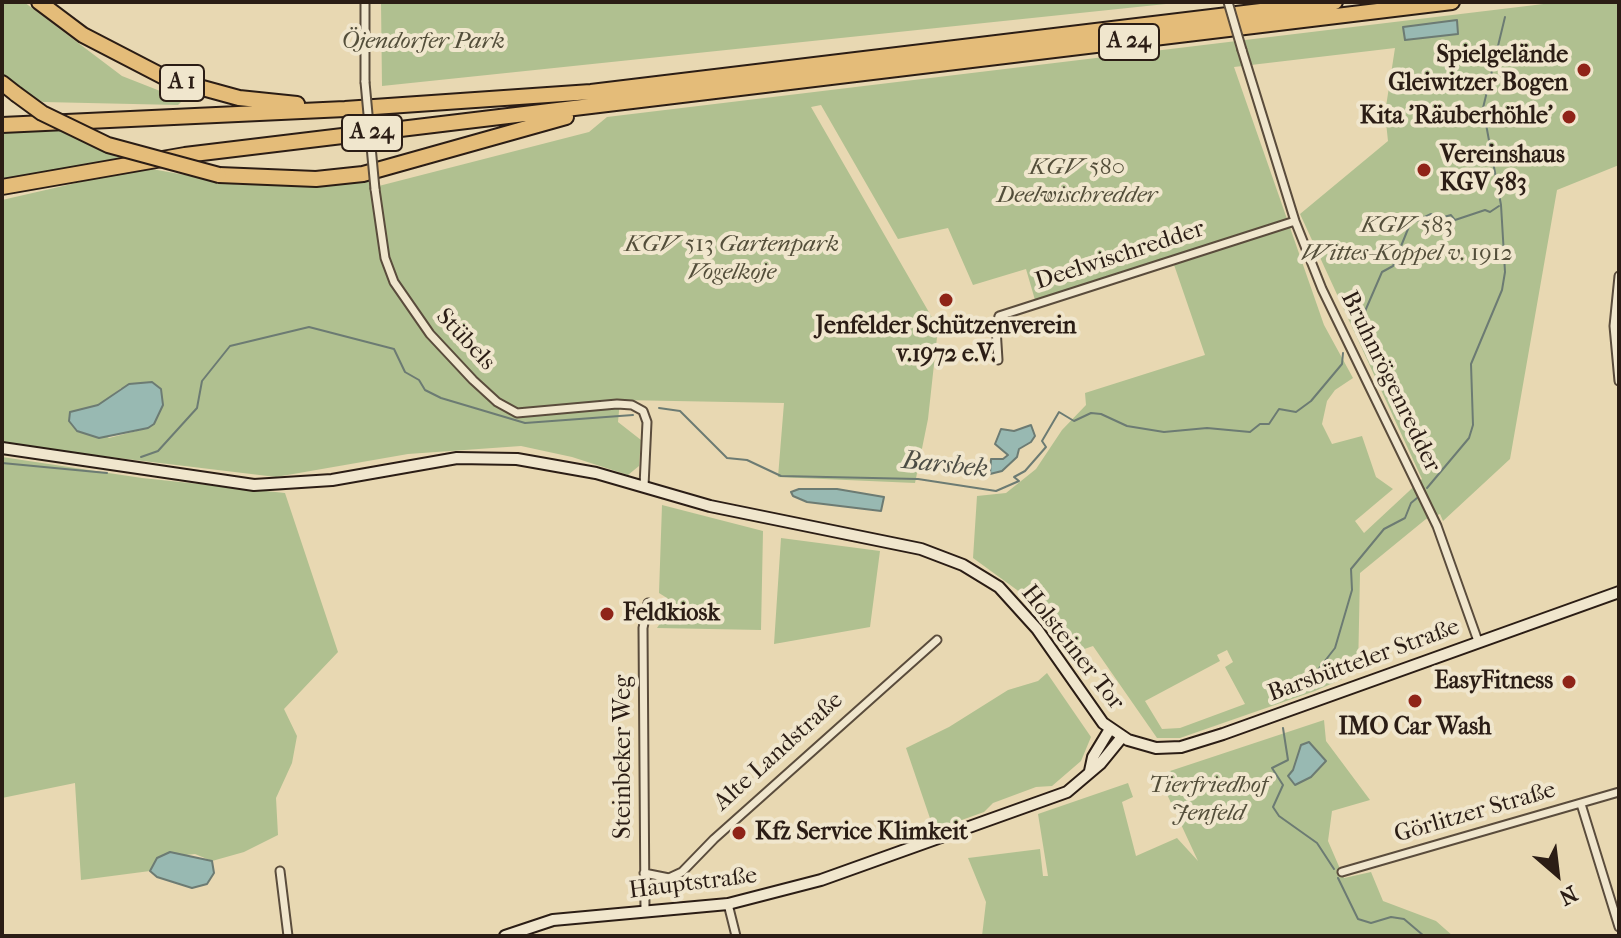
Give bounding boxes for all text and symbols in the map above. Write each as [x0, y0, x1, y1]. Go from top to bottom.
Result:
road number: A 24 [1099, 24, 1159, 60]
park label: Öjendorfer Park [341, 28, 505, 56]
place label: Spielgelände Gleiwitzer Bogen [1388, 42, 1568, 98]
marker: Spielgelände Gleiwitzer Bogen [1575, 61, 1593, 79]
road number: A 1 [160, 65, 204, 101]
place label: Kita 'Räuberhöhle' [1360, 103, 1553, 131]
marker: Kita 'Räuberhöhle' [1560, 108, 1578, 126]
road number: A 24 [342, 115, 402, 151]
place label: Vereinshaus KGV 583 [1440, 142, 1565, 198]
park label: KGV 580 Deelwischredder [997, 154, 1157, 210]
marker: Vereinshaus KGV 583 [1415, 161, 1433, 179]
park label: KGV 583 Wittes-Koppel v. 1912 [1301, 212, 1513, 268]
street label: Deelwischredder [1032, 215, 1208, 297]
park label: KGV 513 Gartenpark Vogelkoje [625, 231, 839, 287]
street label: Bruhnrögenredder [1334, 287, 1446, 477]
marker: Jenfelder Schützenverein v.1972 e.V. [937, 291, 955, 309]
street label: Stübels [429, 303, 501, 377]
place label: Jenfelder Schützenverein v.1972 e.V. [816, 313, 1076, 369]
water label: Barsbek [900, 446, 990, 486]
street label: Holsteiner Tor [1014, 580, 1130, 716]
place label: Feldkiosk [623, 600, 720, 628]
marker: Feldkiosk [598, 605, 616, 623]
street label: Barsbütteler Straße [1264, 613, 1464, 709]
place label: EasyFitness [1434, 668, 1553, 696]
marker: EasyFitness [1560, 673, 1578, 691]
street label: Steinbeker Weg [610, 675, 638, 839]
street label: Alte Landstraße [708, 686, 850, 818]
marker: IMO Car Wash [1406, 692, 1424, 710]
place label: IMO Car Wash [1338, 714, 1492, 742]
park label: Tierfriedhof Jenfeld [1148, 772, 1268, 828]
street label: Görlitzer Straße [1391, 776, 1559, 850]
place label: Kfz Service Klimkeit [755, 819, 968, 847]
marker: Kfz Service Klimkeit [730, 824, 748, 842]
north arrow [1517, 834, 1597, 914]
street label: Hauptstraße [627, 862, 759, 906]
text: N [1555, 880, 1582, 911]

